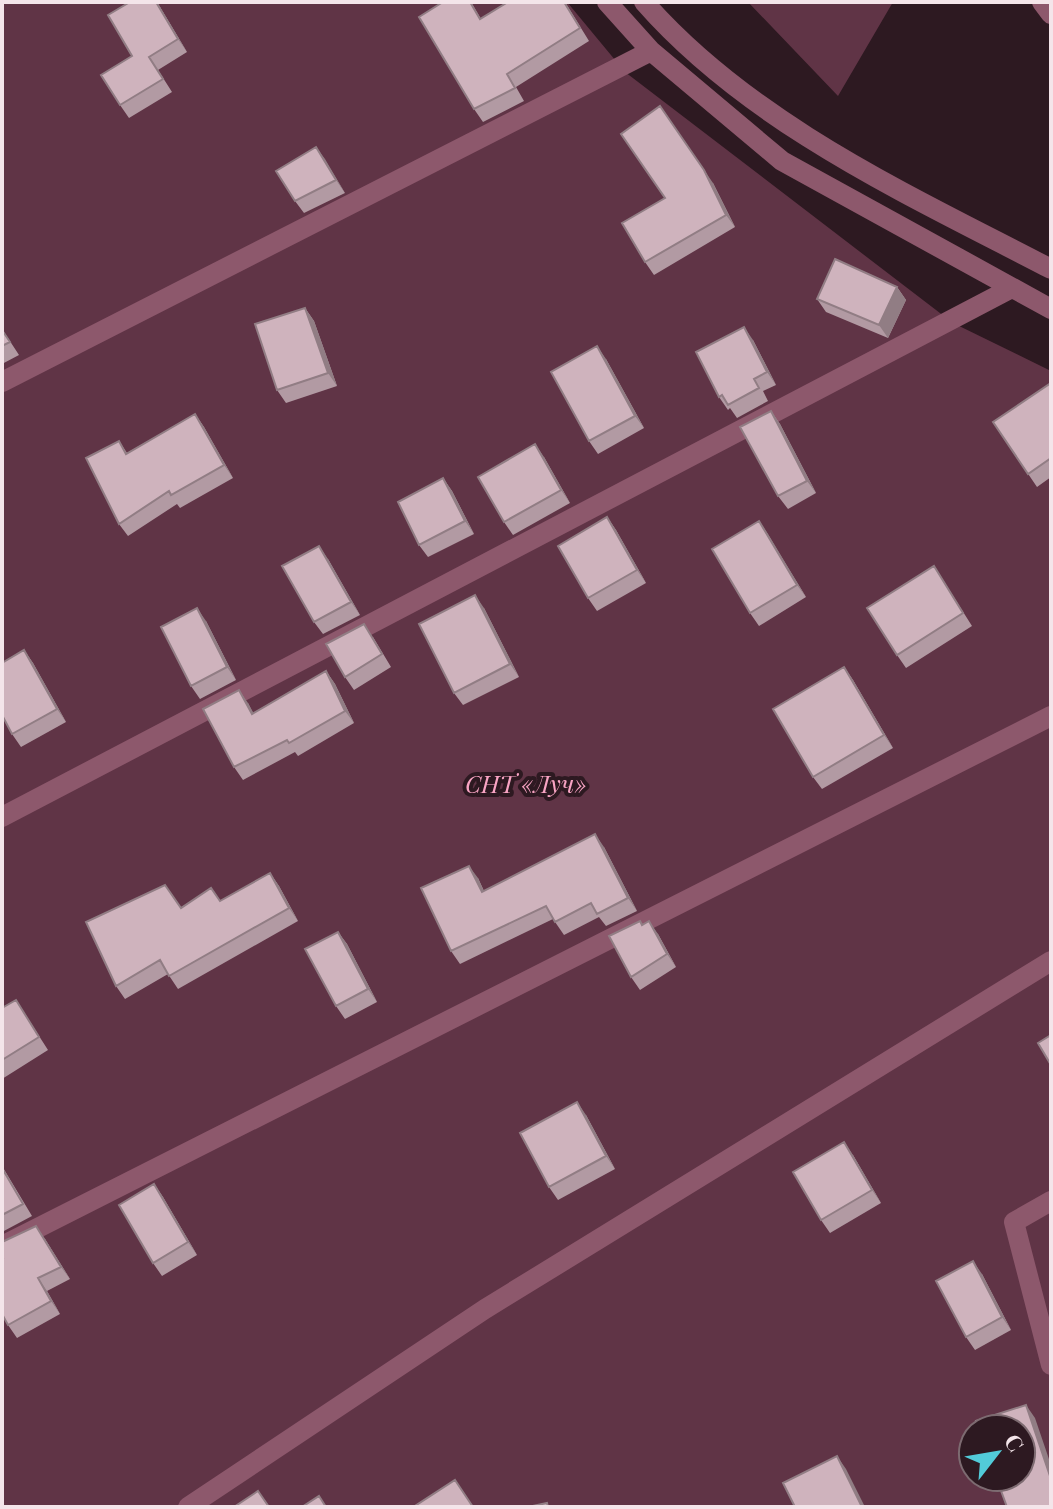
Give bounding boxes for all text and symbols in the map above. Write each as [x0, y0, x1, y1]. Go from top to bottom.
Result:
park label: СНТ «Луч» [465, 767, 587, 799]
north arrow [957, 1413, 1037, 1493]
text: С [998, 1428, 1032, 1457]

